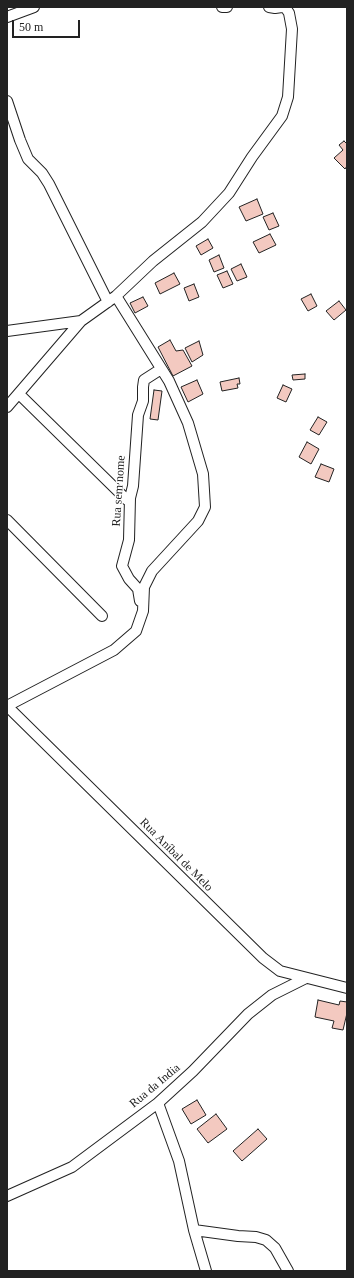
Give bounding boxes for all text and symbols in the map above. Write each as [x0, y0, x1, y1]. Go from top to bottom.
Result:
scale bar [14, 12, 82, 38]
text: 50 m [19, 20, 43, 34]
street label: Rua sem nome [109, 455, 129, 527]
street label: Rua Aníbal de Melo [136, 815, 216, 895]
street label: Rua da India [127, 1061, 183, 1111]

